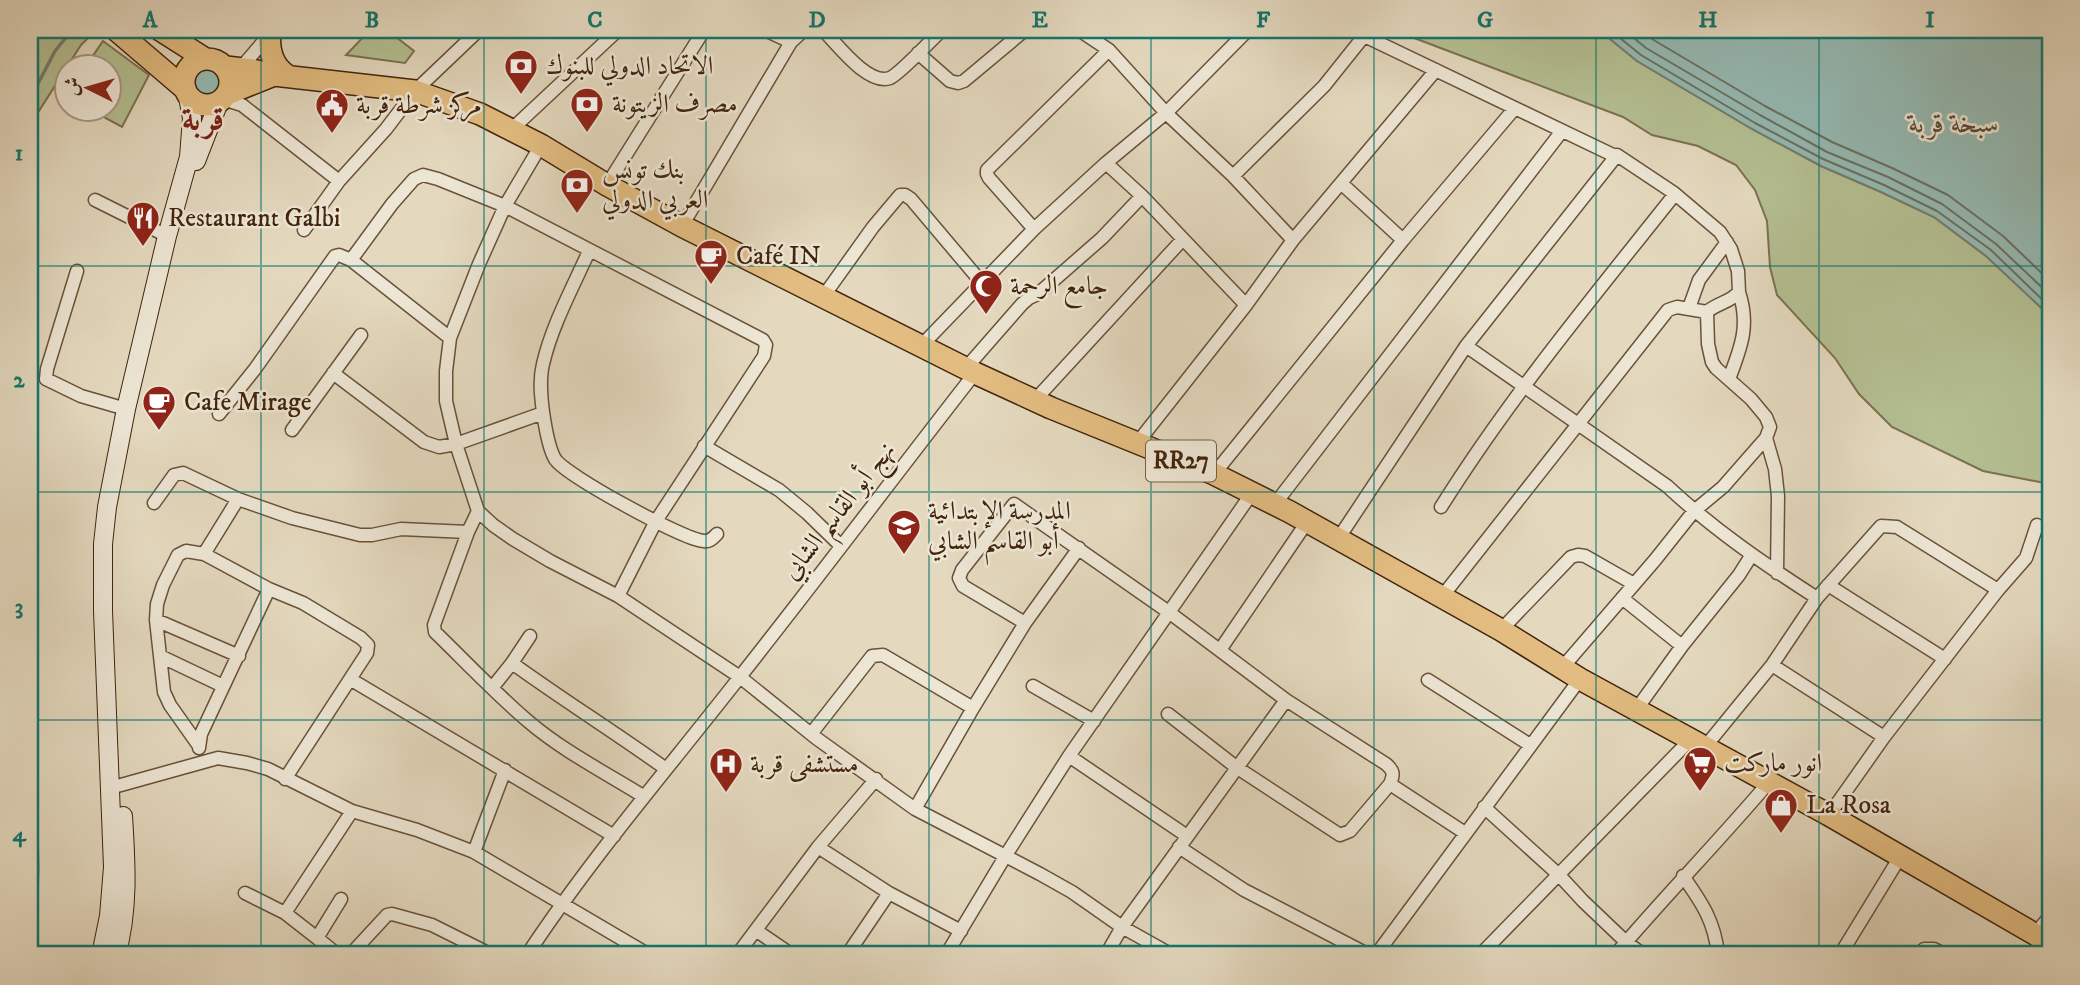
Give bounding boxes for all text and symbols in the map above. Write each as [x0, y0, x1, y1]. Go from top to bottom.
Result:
text: A [142, 6, 159, 35]
text: B [365, 6, 379, 35]
text: C [587, 6, 603, 35]
text: D [808, 6, 826, 35]
text: E [1032, 6, 1048, 35]
text: F [1256, 6, 1271, 35]
text: G [1477, 6, 1493, 35]
text: H [1698, 6, 1718, 35]
text: I [1925, 6, 1935, 35]
bank icon: الاتحاد الدولي للبنوك [502, 47, 540, 96]
place label: الاتحاد الدولي للبنوك [546, 50, 714, 87]
north arrow [52, 52, 122, 122]
text: ش [60, 76, 85, 97]
bank icon: مصرف الزيتونة [568, 85, 606, 134]
public building icon: مركز شرطة قربة [313, 86, 351, 135]
place label: مصرف الزيتونة [612, 88, 738, 121]
place label: مركز شرطة قربة [356, 89, 482, 122]
district label: قربة [182, 100, 224, 141]
water label: سبخة قربة [1906, 106, 1999, 141]
text: 1 [15, 139, 23, 168]
place label: بنك تونس العربي الدولي [602, 154, 709, 221]
bank icon: بنك تونس العربي الدولي [558, 166, 596, 215]
restaurant icon: Restaurant Galbi [124, 199, 162, 248]
place label: Restaurant Galbi [168, 202, 341, 235]
cafe icon: Café IN [692, 237, 730, 286]
place label: Café IN [736, 240, 821, 273]
mosque icon: جامع الرحمة [967, 267, 1005, 316]
place label: جامع الرحمة [1010, 270, 1108, 309]
text: 2 [13, 366, 25, 395]
cafe icon: Cafe Mirage [140, 383, 178, 432]
place label: Cafe Mirage [184, 386, 311, 419]
street label: نهج أبو القاسم الشابي [773, 434, 910, 592]
road number: RR27 [1146, 440, 1216, 482]
place label: المدرسة الإبتدائية أبو القاسم الشابي [928, 495, 1071, 566]
school or university icon: المدرسة الإبتدائية أبو القاسم الشابي [885, 507, 923, 556]
text: 3 [15, 593, 23, 622]
supermarket icon: انور ماركت [1681, 744, 1719, 793]
hospital icon: مستشفى قربة [707, 745, 745, 794]
place label: انور ماركت [1724, 747, 1822, 780]
place label: مستشفى قربة [750, 748, 859, 782]
shop icon: La Rosa [1762, 786, 1800, 835]
place label: La Rosa [1806, 789, 1891, 822]
text: 4 [12, 820, 27, 849]

